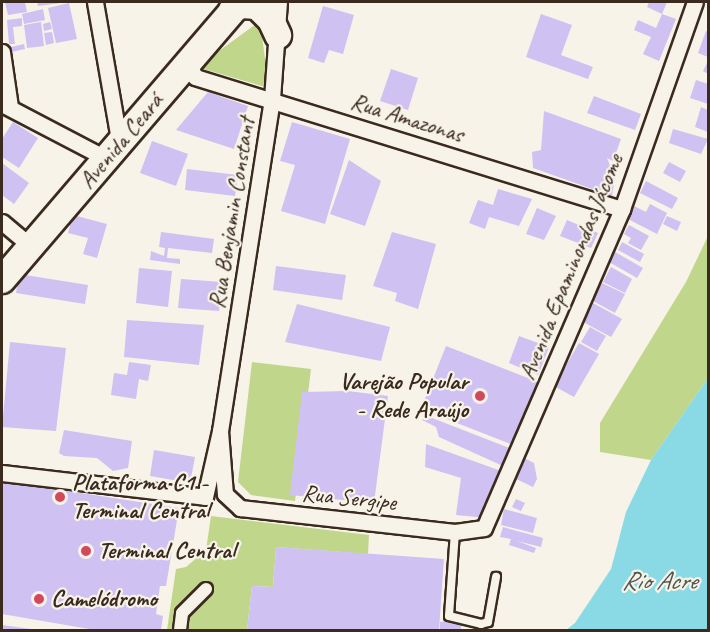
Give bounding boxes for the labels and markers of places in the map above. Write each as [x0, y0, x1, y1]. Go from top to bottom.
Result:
place label: Varejão Popular - Rede Araújo [340, 368, 468, 424]
marker: Varejão Popular - Rede Araújo [473, 389, 487, 403]
place label: Plataforma C1 - Terminal Central [72, 469, 209, 525]
marker: Plataforma C1 - Terminal Central [53, 490, 67, 504]
place label: Terminal Central [98, 537, 235, 565]
marker: Terminal Central [79, 544, 93, 558]
place label: Camelódromo [51, 585, 157, 613]
marker: Camelódromo [32, 592, 46, 606]

